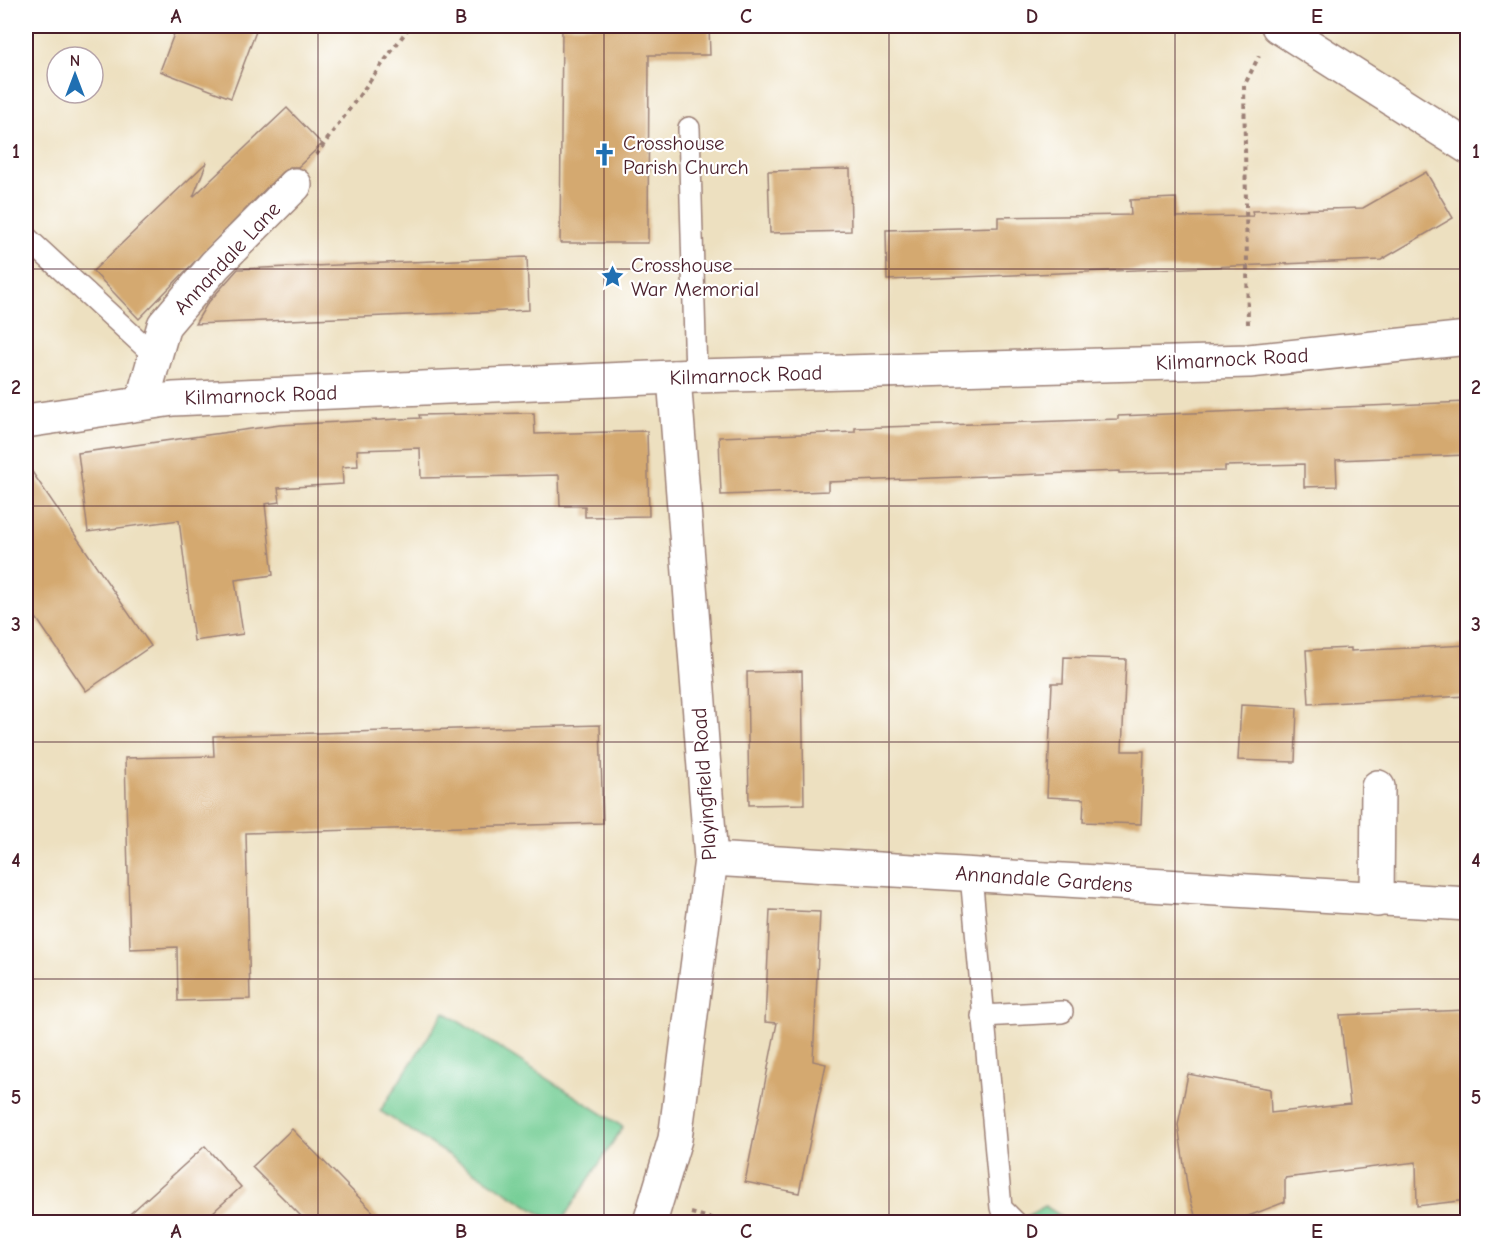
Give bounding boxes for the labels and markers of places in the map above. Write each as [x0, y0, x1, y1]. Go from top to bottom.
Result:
place label: Crosshouse Parish Church [623, 131, 749, 179]
church icon: Crosshouse Parish Church [592, 142, 618, 168]
place label: Crosshouse War Memorial [631, 253, 759, 301]
place icon: Crosshouse War Memorial [600, 264, 626, 290]

